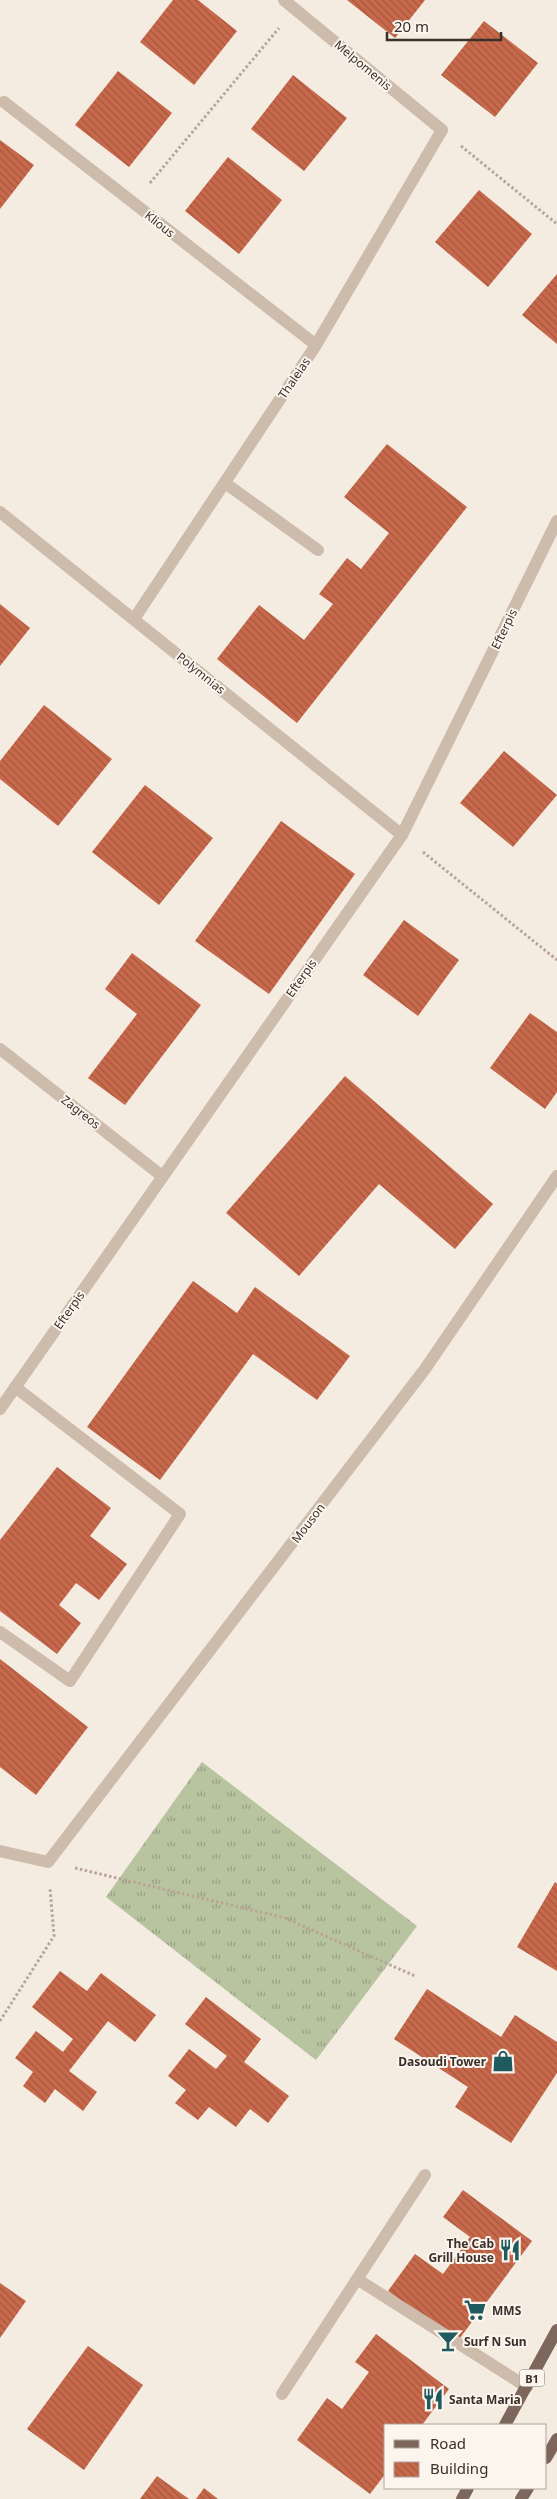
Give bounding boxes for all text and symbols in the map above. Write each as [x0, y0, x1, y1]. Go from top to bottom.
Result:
scale bar [387, 10, 501, 42]
text: 20 m [394, 16, 429, 36]
street label: Melpomenis [331, 36, 395, 94]
street label: Klious [141, 207, 179, 241]
street label: Thaleias [274, 354, 314, 402]
street label: Efterpis [487, 606, 521, 652]
street label: Polymnias [173, 648, 229, 698]
street label: Efterpis [282, 955, 320, 1001]
street label: Zagreos [58, 1091, 104, 1133]
street label: Efterpis [50, 1287, 88, 1333]
street label: Mouson [287, 1500, 329, 1546]
shop icon: Dasoudi Tower [490, 2048, 516, 2074]
place label: Dasoudi Tower [398, 2053, 487, 2070]
place label: The Cab Grill House [428, 2235, 494, 2266]
restaurant icon: The Cab Grill House [497, 2237, 523, 2263]
supermarket icon: MMS [462, 2297, 488, 2323]
place label: MMS [492, 2302, 522, 2319]
bar icon: Surf N Sun [435, 2328, 461, 2354]
place label: Surf N Sun [464, 2333, 527, 2350]
road number: B1 [520, 2370, 544, 2386]
restaurant icon: Santa Maria [420, 2386, 446, 2412]
place label: Santa Maria [449, 2391, 521, 2408]
legend [384, 2424, 547, 2489]
text: Road [430, 2433, 466, 2453]
text: Building [430, 2458, 488, 2478]

